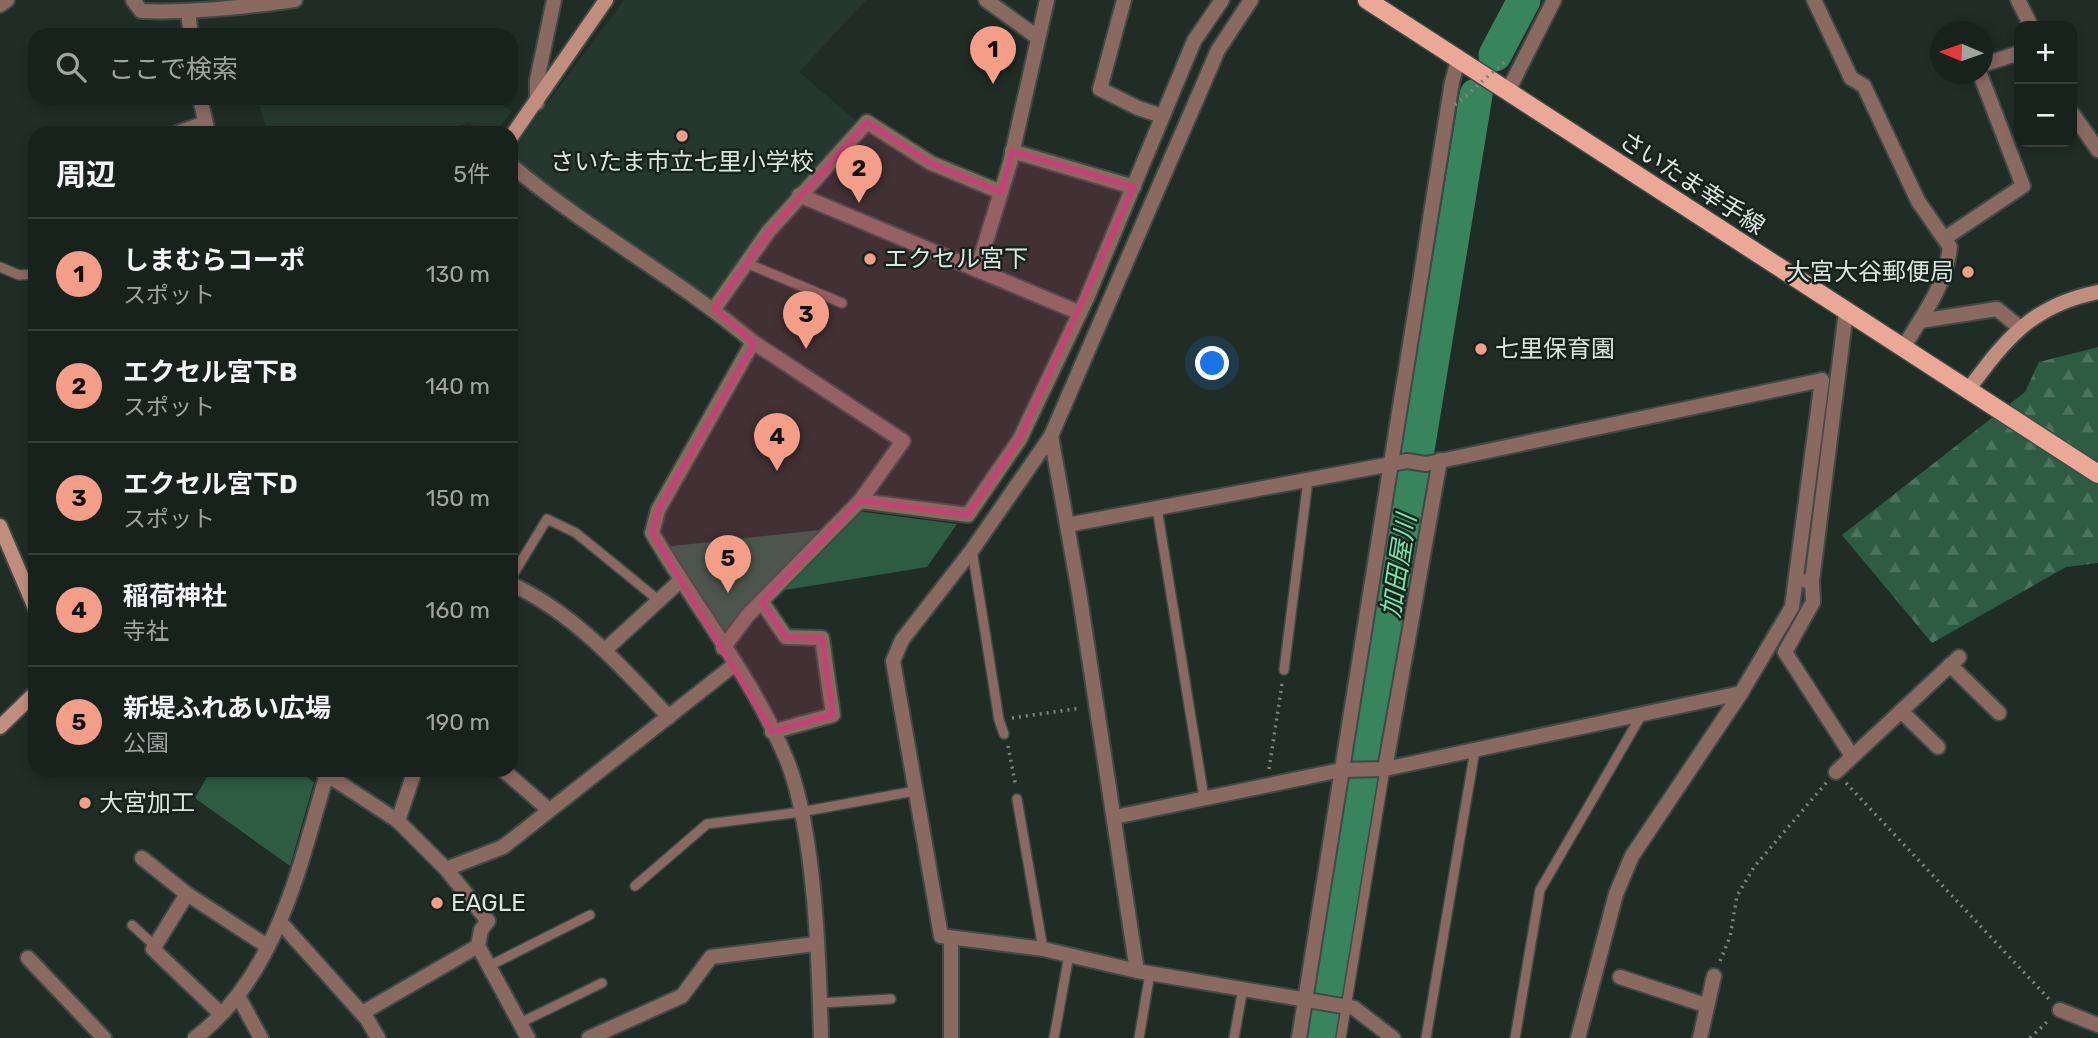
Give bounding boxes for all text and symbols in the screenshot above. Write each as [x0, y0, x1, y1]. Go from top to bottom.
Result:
north arrow [1930, 21, 1993, 84]
map controls [2014, 21, 2077, 147]
button: + [2014, 21, 2077, 84]
pin: 1 [970, 26, 1016, 84]
search box [28, 28, 518, 105]
icon: search [52, 48, 90, 86]
text: ここで検索 [108, 54, 238, 85]
button: − [2014, 84, 2077, 147]
street label: さいたま幸手線 [1614, 126, 1770, 240]
marker: さいたま市立七里小学校 [674, 128, 690, 144]
pin: 2 [836, 145, 882, 203]
place label: さいたま市立七里小学校 [550, 148, 814, 176]
text: 周辺 [56, 157, 116, 193]
text: 5件 [453, 160, 490, 188]
text: しまむらコーポ [123, 245, 305, 276]
place label: エクセル宮下 [884, 245, 1028, 273]
marker: エクセル宮下 [862, 251, 878, 267]
place label: 大宮大谷郵便局 [1786, 258, 1954, 286]
text: 1 [73, 260, 85, 288]
text: 130 m [426, 260, 490, 288]
marker: 大宮大谷郵便局 [1960, 264, 1976, 280]
text: スポット [123, 281, 215, 309]
pin: 3 [783, 291, 829, 349]
place label: 七里保育園 [1495, 335, 1615, 363]
marker: 七里保育園 [1473, 341, 1489, 357]
your location [1195, 346, 1229, 380]
text: エクセル宮下B [123, 357, 297, 388]
text: 2 [72, 372, 86, 400]
text: 140 m [425, 372, 490, 400]
text: スポット [123, 393, 215, 421]
pin: 4 [754, 413, 800, 471]
text: エクセル宮下D [123, 469, 298, 500]
text: 3 [71, 484, 87, 512]
text: 150 m [426, 484, 490, 512]
text: スポット [123, 505, 215, 533]
water label: 加田屋川 [1376, 509, 1423, 620]
pin: 5 [705, 535, 751, 593]
text: 稲荷神社 [123, 581, 227, 612]
text: 4 [71, 596, 87, 624]
text: 160 m [426, 596, 490, 624]
text: 寺社 [123, 617, 169, 645]
text: 新堤ふれあい広場 [123, 693, 331, 724]
text: 5 [72, 708, 86, 736]
text: 190 m [426, 708, 490, 736]
text: 公園 [123, 729, 169, 757]
place label: 大宮加工 [99, 789, 195, 817]
marker: 大宮加工 [77, 795, 93, 811]
place label: EAGLE [451, 889, 526, 917]
marker: EAGLE [429, 895, 445, 911]

